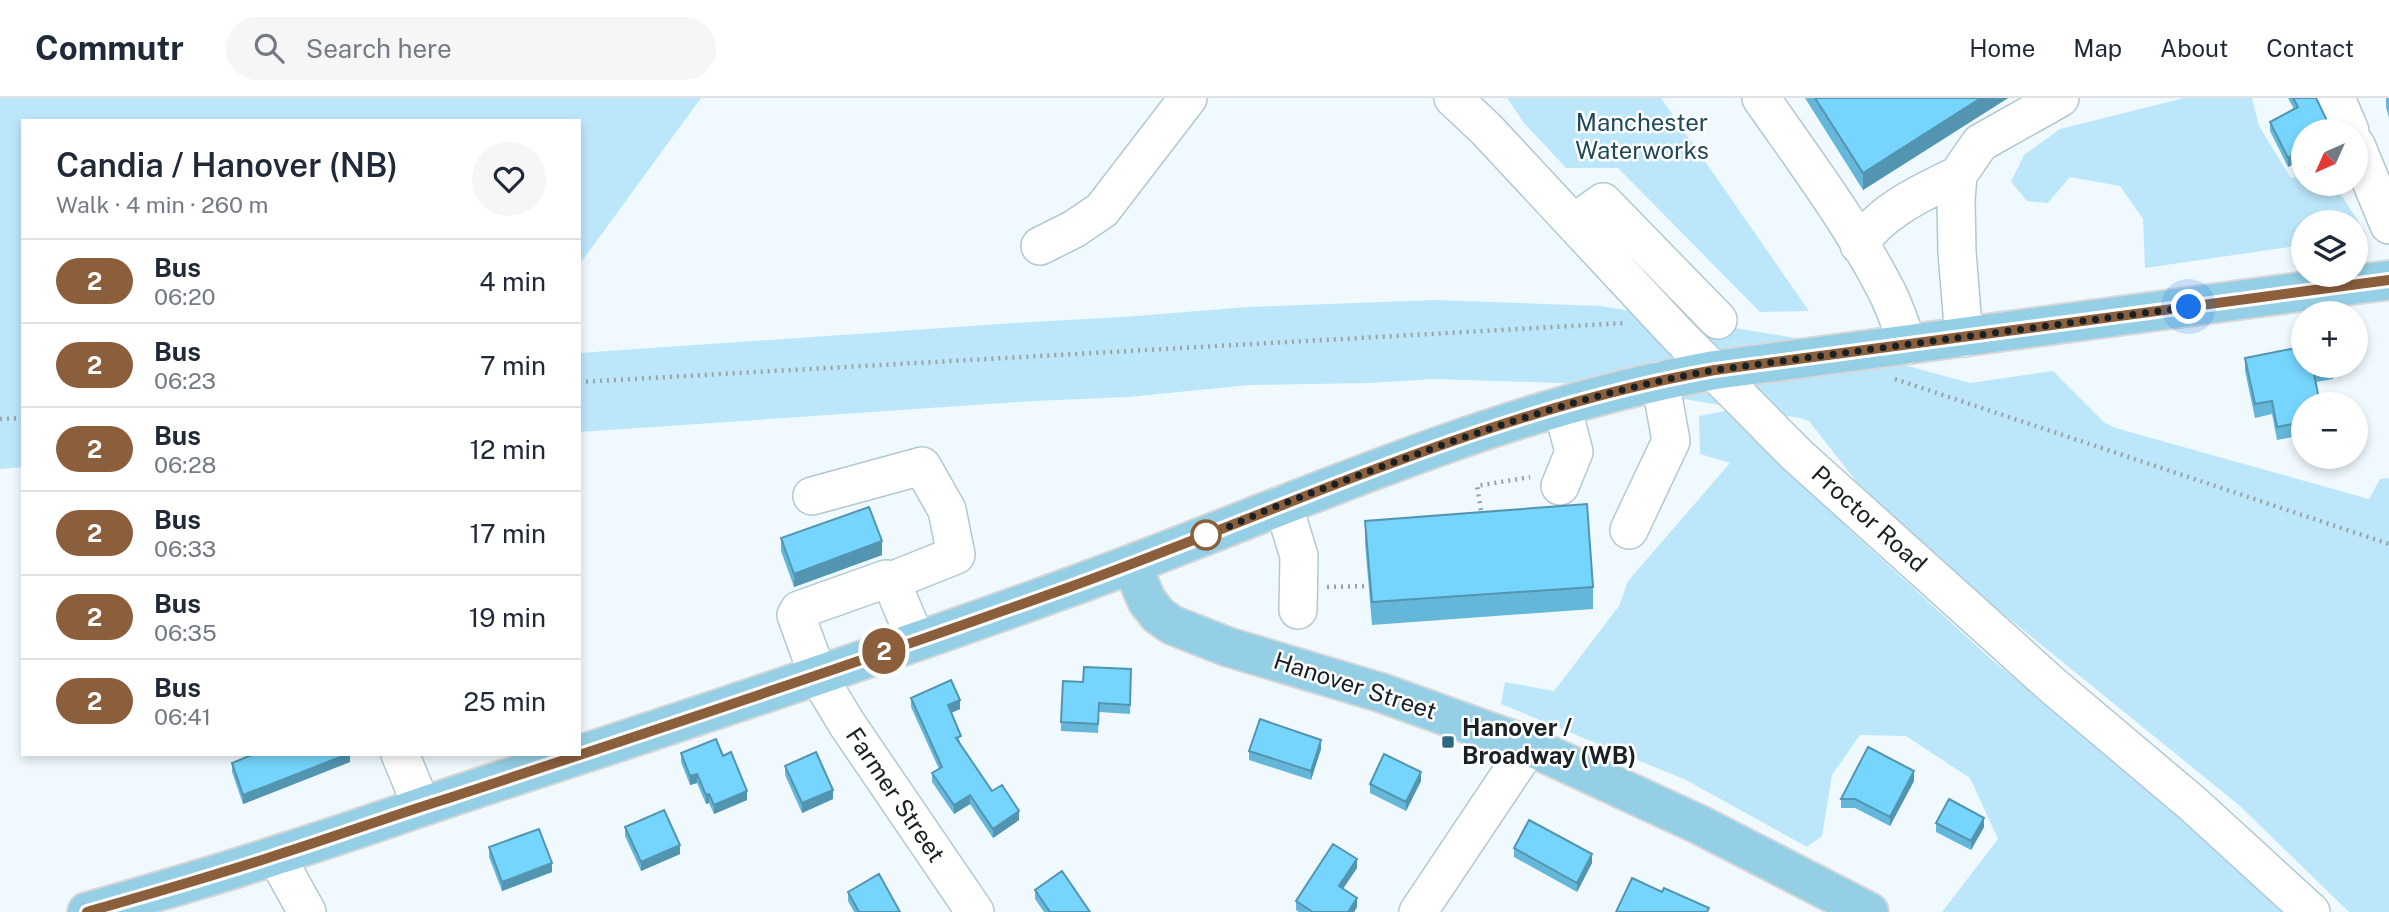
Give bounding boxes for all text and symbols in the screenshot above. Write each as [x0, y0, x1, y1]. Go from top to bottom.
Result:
search box [226, 17, 716, 80]
text: Commutr [35, 29, 184, 67]
icon: search [250, 29, 288, 67]
text: Search here [306, 33, 452, 64]
text: Home [1969, 34, 2035, 62]
text: Map [2073, 34, 2122, 62]
text: About [2160, 34, 2228, 62]
text: Contact [2266, 34, 2354, 62]
park label: Manchester Waterworks [1575, 108, 1709, 164]
north arrow [2291, 119, 2368, 196]
map controls [2291, 119, 2368, 469]
button: heart [472, 142, 546, 216]
text: Candia / Hanover (NB) [56, 146, 398, 184]
text: Walk · 4 min · 260 m [56, 191, 269, 218]
button: layers [2291, 210, 2368, 287]
text: Bus [154, 252, 201, 283]
text: 4 min [479, 266, 546, 297]
text: 2 [87, 267, 102, 295]
text: 06:20 [154, 283, 216, 310]
your location [2171, 289, 2206, 324]
button: + [2291, 301, 2368, 378]
text: Bus [154, 336, 201, 367]
text: 7 min [480, 350, 546, 381]
text: 2 [87, 351, 102, 379]
text: 06:23 [154, 367, 216, 394]
button: − [2291, 392, 2368, 469]
text: Bus [154, 420, 201, 451]
text: 12 min [470, 434, 546, 465]
text: 2 [87, 435, 102, 463]
text: 06:28 [154, 451, 217, 478]
street label: Proctor Road [1806, 459, 1933, 577]
text: Bus [154, 504, 201, 535]
text: 17 min [469, 518, 546, 549]
text: 2 [87, 519, 102, 547]
unlabelled marker [1191, 520, 1221, 550]
text: 06:33 [154, 535, 216, 562]
text: Bus [154, 588, 201, 619]
text: 19 min [469, 602, 546, 633]
text: 2 [87, 603, 102, 631]
text: 06:35 [154, 619, 217, 646]
line badge: 2 [861, 628, 907, 674]
text: 2 [876, 637, 892, 665]
street label: Hanover Street [1270, 646, 1440, 725]
text: Bus [154, 672, 201, 703]
text: 25 min [463, 686, 546, 717]
text: 2 [87, 687, 102, 715]
text: 06:41 [154, 703, 211, 730]
place label: Hanover / Broadway (WB) [1462, 713, 1636, 769]
street label: Farmer Street [841, 722, 951, 867]
marker: Hanover / Broadway (WB) [1440, 734, 1456, 750]

